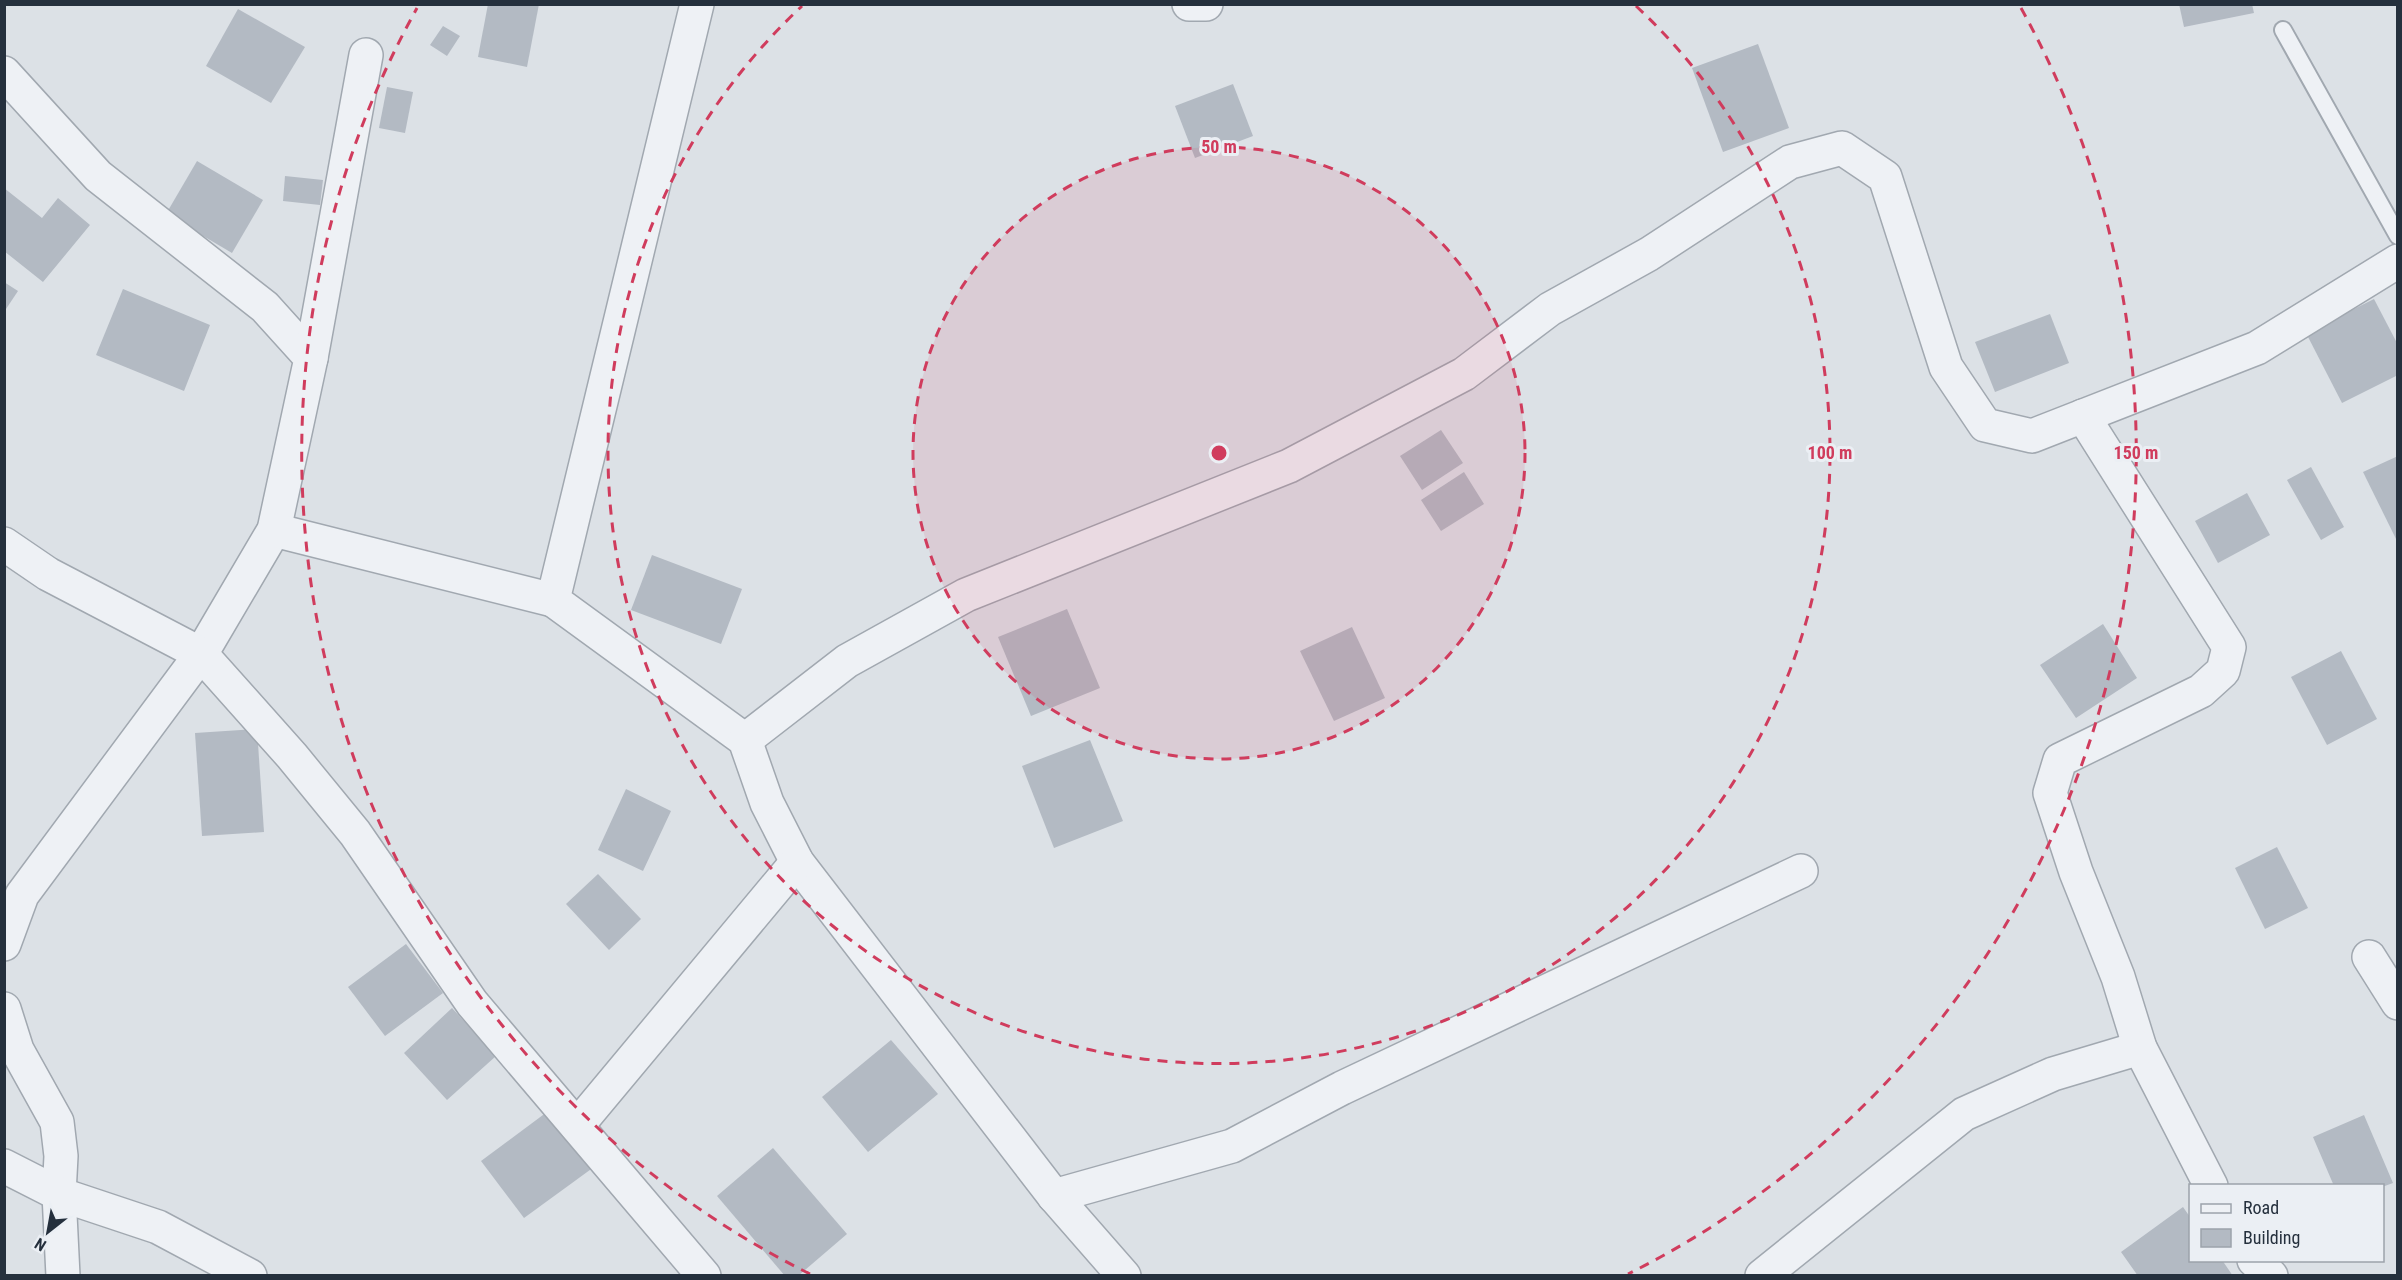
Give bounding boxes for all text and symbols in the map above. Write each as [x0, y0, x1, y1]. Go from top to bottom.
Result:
text: 50 m [1201, 136, 1237, 157]
text: 100 m [1808, 442, 1852, 463]
text: 150 m [2114, 442, 2158, 463]
centre of rings [1209, 443, 1229, 463]
legend [2189, 1184, 2384, 1262]
text: Road [2243, 1197, 2279, 1218]
north arrow [18, 1202, 78, 1262]
text: Building [2243, 1227, 2300, 1248]
text: N [31, 1234, 50, 1255]

